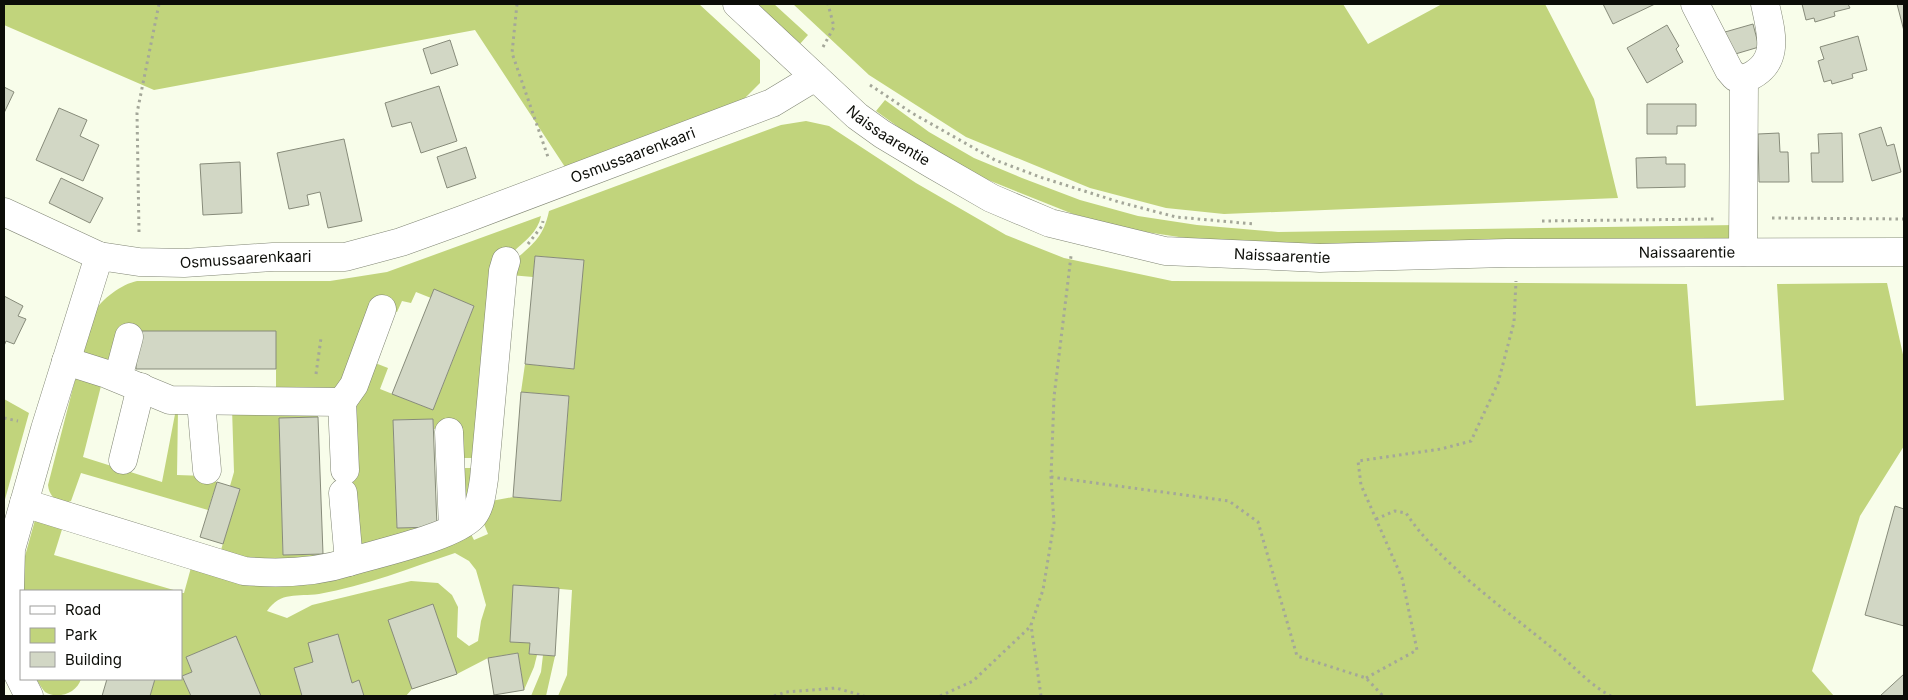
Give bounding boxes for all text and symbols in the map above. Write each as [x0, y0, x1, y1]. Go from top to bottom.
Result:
street label: Naissaarentie [843, 101, 934, 170]
street label: Osmussaarenkaari [568, 123, 698, 187]
street label: Naissaarentie [1639, 242, 1735, 262]
street label: Naissaarentie [1234, 244, 1331, 267]
street label: Osmussaarenkaari [179, 247, 311, 272]
legend [20, 590, 182, 680]
text: Road [65, 600, 101, 619]
text: Park [65, 625, 98, 644]
text: Building [65, 650, 122, 669]

